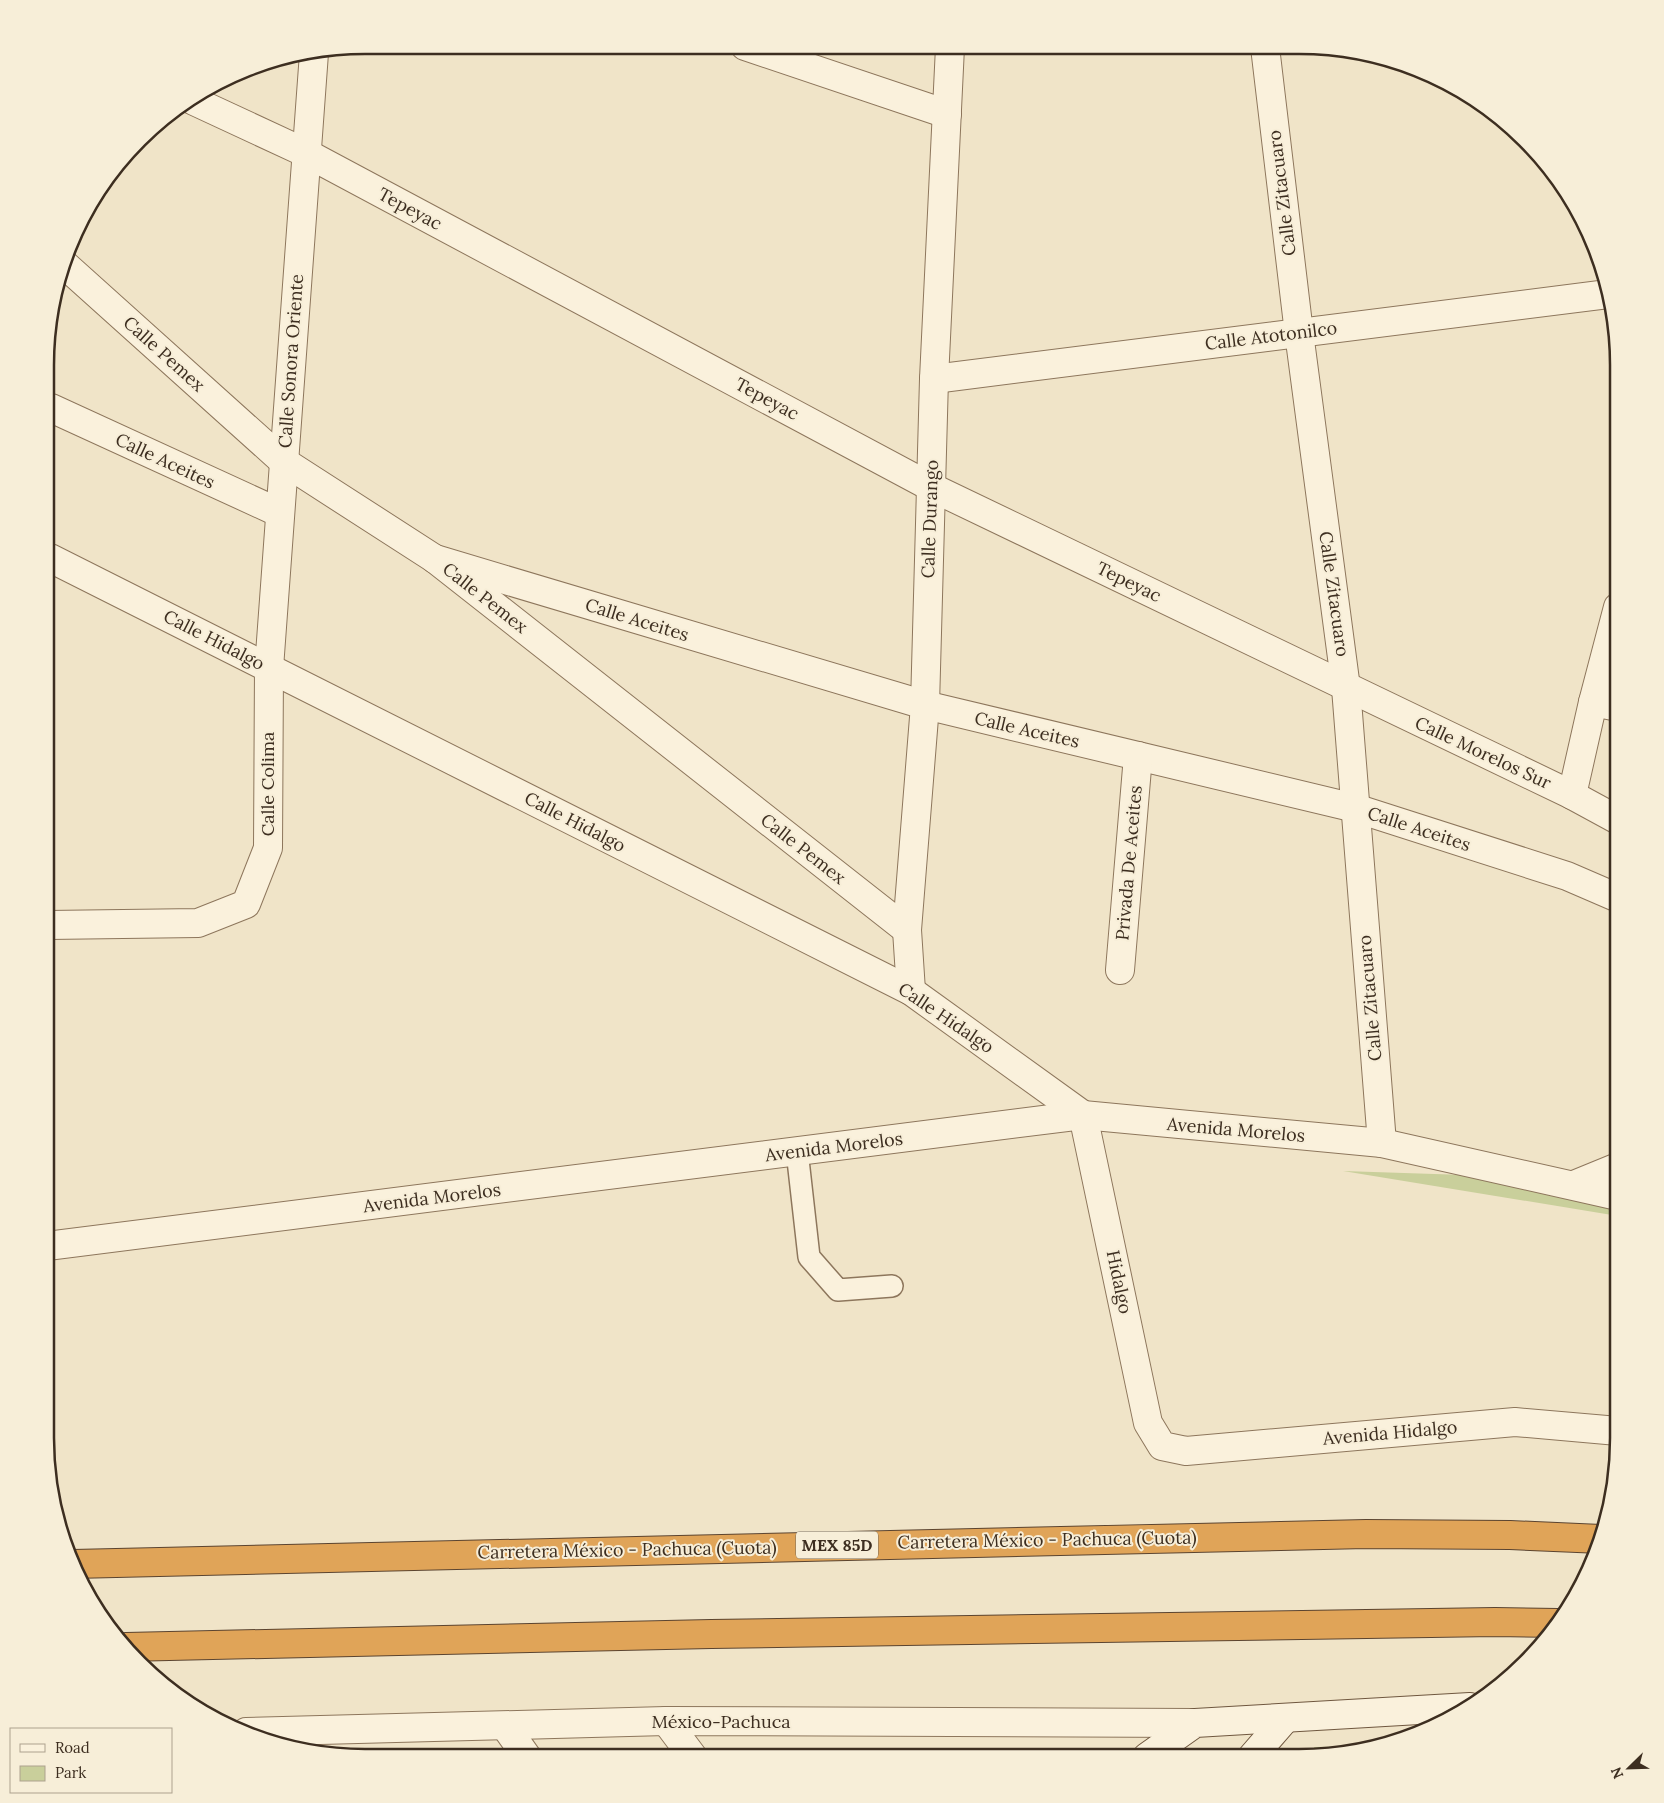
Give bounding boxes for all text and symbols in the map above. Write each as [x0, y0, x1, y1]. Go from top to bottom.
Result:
street label: Calle Zitacuaro [1262, 129, 1301, 257]
street label: Tepeyac [374, 182, 446, 235]
street label: Calle Sonora Oriente [273, 273, 308, 449]
street label: Calle Pemex [119, 311, 210, 397]
street label: Calle Atotonilco [1203, 316, 1338, 355]
street label: Tepeyac [731, 372, 803, 425]
street label: Calle Aceites [112, 427, 219, 494]
street label: Calle Durango [916, 459, 943, 579]
street label: Calle Zitacuaro [1314, 530, 1355, 658]
street label: Tepeyac [1093, 556, 1165, 607]
street label: Calle Pemex [438, 557, 533, 638]
street label: Calle Aceites [583, 593, 692, 646]
street label: Calle Hidalgo [160, 604, 269, 675]
street label: Calle Aceites [972, 706, 1082, 753]
street label: Calle Morelos Sur [1411, 711, 1555, 794]
street label: Calle Colima [256, 732, 279, 836]
street label: Privada De Aceites [1110, 784, 1147, 941]
street label: Calle Hidalgo [521, 786, 630, 857]
street label: Calle Aceites [1365, 801, 1474, 856]
street label: Calle Pemex [756, 808, 851, 889]
street label: Calle Zitacuaro [1353, 934, 1386, 1062]
street label: Calle Hidalgo [894, 977, 999, 1058]
street label: Avenida Morelos [1165, 1112, 1306, 1147]
street label: Avenida Morelos [763, 1127, 904, 1166]
street label: Avenida Morelos [361, 1178, 502, 1217]
street label: Hidalgo [1102, 1248, 1137, 1316]
street label: Avenida Hidalgo [1321, 1415, 1458, 1450]
street label: Carretera México - Pachuca (Cuota) [897, 1525, 1197, 1554]
road number: MEX 85D [796, 1532, 878, 1558]
street label: Carretera México - Pachuca (Cuota) [477, 1535, 777, 1564]
street label: México-Pachuca [651, 1710, 791, 1733]
legend [10, 1728, 172, 1793]
text: Road [55, 1738, 90, 1757]
north arrow [1604, 1743, 1654, 1793]
text: Park [55, 1763, 86, 1782]
text: N [1607, 1764, 1627, 1782]

